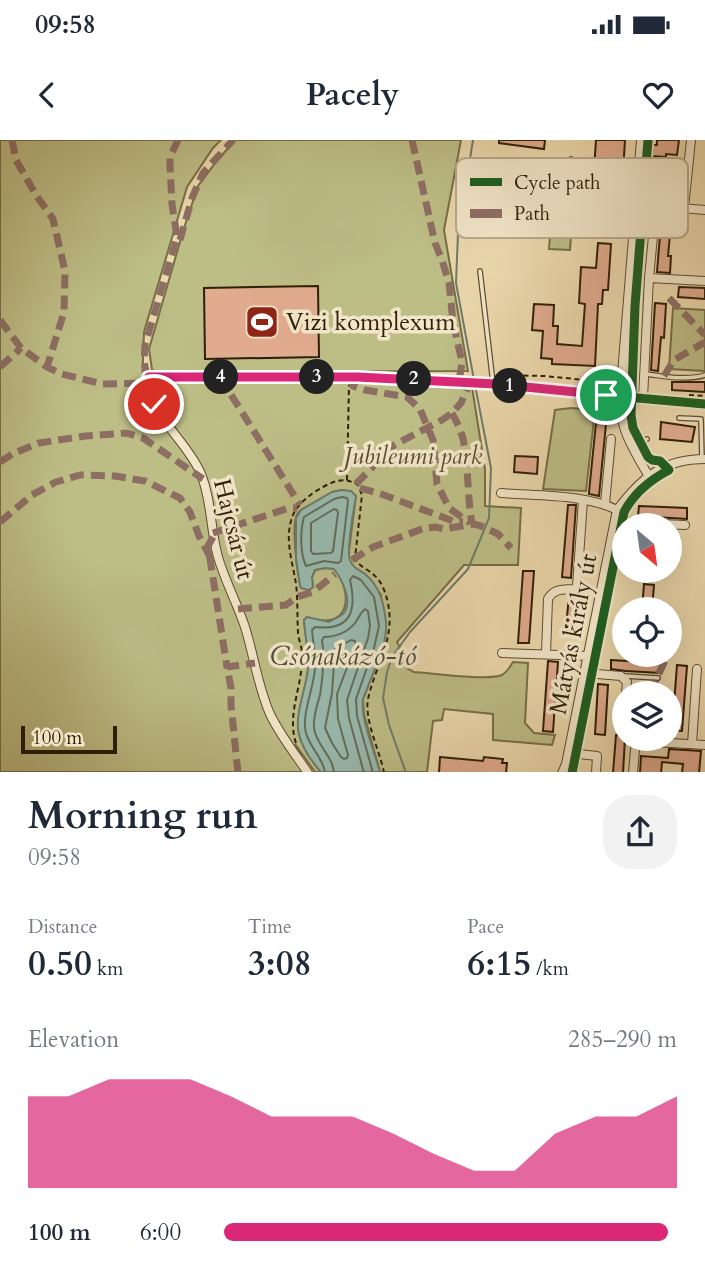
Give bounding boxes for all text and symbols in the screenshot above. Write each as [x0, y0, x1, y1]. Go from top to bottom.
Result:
text: 09:58 [35, 7, 96, 42]
text: Pacely [306, 73, 399, 117]
icon: back [28, 76, 66, 114]
icon: heart [639, 76, 677, 114]
legend [456, 158, 688, 238]
text: Cycle path [514, 170, 601, 196]
text: Path [514, 201, 550, 227]
sports icon: Vizi komplexum [243, 303, 281, 341]
place label: Vizi komplexum [286, 306, 456, 339]
pin: 4 [204, 359, 238, 394]
pin: 3 [300, 359, 334, 394]
pin: 2 [396, 362, 432, 396]
text: 4 [216, 363, 225, 389]
text: 3 [312, 363, 321, 389]
text: 2 [409, 365, 418, 391]
pin [576, 365, 636, 425]
pin: 1 [492, 369, 528, 404]
text: 1 [505, 372, 514, 398]
pin [124, 374, 184, 434]
icon: arrive [587, 376, 625, 414]
icon: check [135, 385, 173, 423]
park label: Jubileumi park [339, 440, 482, 473]
street label: Hajcsár út [205, 475, 262, 583]
north arrow [612, 513, 682, 583]
map controls [612, 513, 682, 751]
street label: Mátyás király út [542, 551, 605, 717]
button: locate [612, 597, 682, 667]
water label: Csónakázó-tó [270, 639, 417, 674]
button: layers [612, 681, 682, 751]
scale bar [21, 724, 117, 755]
text: 100 m [32, 725, 82, 751]
text: Morning run [28, 790, 258, 842]
button: share [603, 795, 677, 869]
text: 09:58 [28, 842, 81, 873]
text: Distance [28, 914, 97, 940]
text: Time [248, 914, 292, 940]
text: Pace [467, 914, 504, 940]
text: 0.50 [28, 940, 92, 988]
text: 3:08 [248, 940, 312, 988]
text: 6:15 [467, 940, 531, 988]
text: km [92, 956, 123, 982]
text: /km [531, 956, 569, 982]
text: Elevation [28, 1024, 119, 1055]
text: 285–290 m [568, 1024, 677, 1055]
text: 100 m [28, 1217, 91, 1248]
text: 6:00 [140, 1217, 181, 1248]

